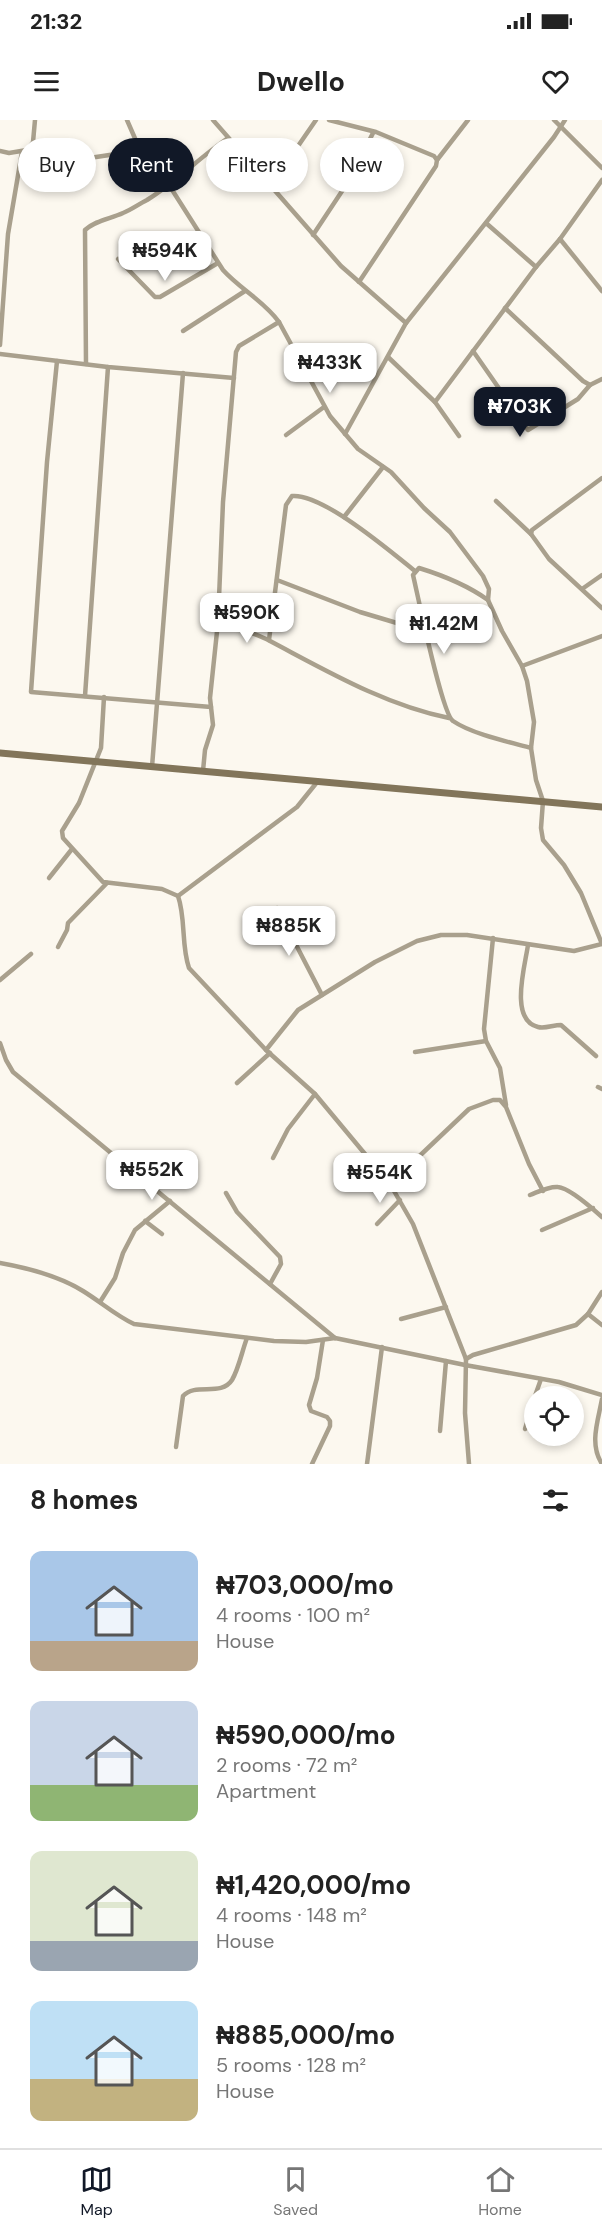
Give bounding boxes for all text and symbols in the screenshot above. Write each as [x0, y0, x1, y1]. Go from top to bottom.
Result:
text: 21:32 [30, 7, 82, 36]
text: Dwello [257, 64, 345, 99]
icon: menu [30, 65, 63, 98]
icon: heart [539, 65, 572, 98]
chip: Buy [18, 138, 96, 192]
chip: Rent [108, 138, 194, 192]
chip: Filters [206, 138, 308, 192]
chip: New [320, 138, 404, 192]
pin: ₦594K [123, 231, 207, 282]
text: ₦594K [132, 237, 198, 263]
pin: ₦433K [288, 343, 372, 394]
text: ₦433K [298, 349, 362, 375]
pin: ₦703K [478, 387, 562, 438]
text: ₦703K [488, 393, 552, 419]
pin: ₦590K [205, 593, 289, 644]
text: ₦590K [214, 599, 280, 625]
pin: ₦1.42M [395, 604, 493, 655]
text: ₦1.42M [409, 610, 479, 636]
pin: ₦885K [247, 906, 331, 957]
text: ₦885K [256, 912, 322, 938]
pin: ₦552K [110, 1150, 194, 1201]
pin: ₦554K [338, 1153, 422, 1204]
text: ₦552K [120, 1156, 184, 1182]
text: ₦554K [347, 1159, 413, 1185]
map controls [524, 1386, 584, 1446]
button: locate [524, 1386, 584, 1446]
text: 8 homes [30, 1483, 138, 1517]
icon: filters [539, 1484, 572, 1517]
text: ₦703,000/mo [216, 1568, 394, 1602]
icon: home [78, 1575, 150, 1647]
text: 4 rooms · 100 m² [216, 1602, 370, 1628]
text: House [216, 1628, 274, 1654]
text: ₦590,000/mo [216, 1718, 396, 1752]
icon: home [78, 1725, 150, 1797]
text: 2 rooms · 72 m² [216, 1752, 357, 1778]
text: Apartment [216, 1778, 316, 1804]
text: ₦1,420,000/mo [216, 1868, 411, 1902]
icon: home [78, 1875, 150, 1947]
text: 4 rooms · 148 m² [216, 1902, 367, 1928]
text: House [216, 1928, 274, 1954]
text: ₦885,000/mo [216, 2018, 395, 2052]
icon: home [78, 2025, 150, 2097]
text: 5 rooms · 128 m² [216, 2052, 366, 2078]
text: House [216, 2078, 274, 2104]
tab: Map [80, 2163, 113, 2220]
tab: Saved [273, 2163, 318, 2220]
tab: Home [478, 2163, 522, 2220]

